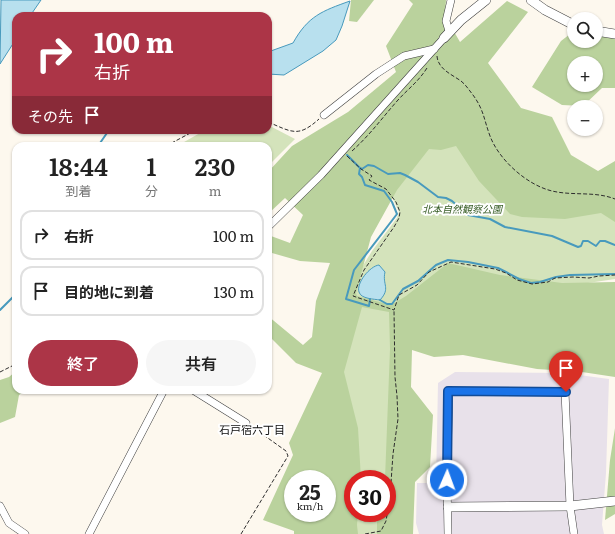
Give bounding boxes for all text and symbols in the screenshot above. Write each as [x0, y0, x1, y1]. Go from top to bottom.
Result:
map controls [567, 12, 603, 136]
button: search [567, 12, 603, 48]
text: 100 m [94, 20, 174, 62]
icon: right [28, 28, 80, 80]
button: + [567, 56, 603, 92]
text: 右折 [94, 58, 130, 85]
button: − [567, 100, 603, 136]
text: その先 [28, 104, 73, 127]
icon: arrive [81, 104, 103, 126]
text: 18:44 [49, 148, 108, 183]
text: 1 [146, 148, 156, 183]
text: 230 [195, 148, 235, 183]
text: 到着 [65, 181, 91, 200]
text: 分 [145, 181, 158, 200]
text: m [209, 181, 221, 200]
park label: 北本自然観察公園 [422, 201, 504, 216]
icon: right [30, 224, 52, 246]
text: 右折 [64, 224, 94, 247]
text: 100 m [213, 224, 254, 247]
icon: arrive [30, 280, 52, 302]
text: 目的地に到着 [64, 280, 154, 303]
text: 130 m [214, 280, 254, 303]
button: 終了 [28, 340, 138, 386]
button: 共有 [146, 340, 256, 386]
pin [549, 351, 583, 392]
icon: arrive [555, 357, 577, 379]
district label: 石戸宿六丁目 [219, 421, 285, 437]
position arrow [426, 459, 468, 501]
speed limit sign: 30 [344, 470, 396, 522]
text: 25 [299, 476, 321, 506]
text: km/h [297, 498, 323, 513]

